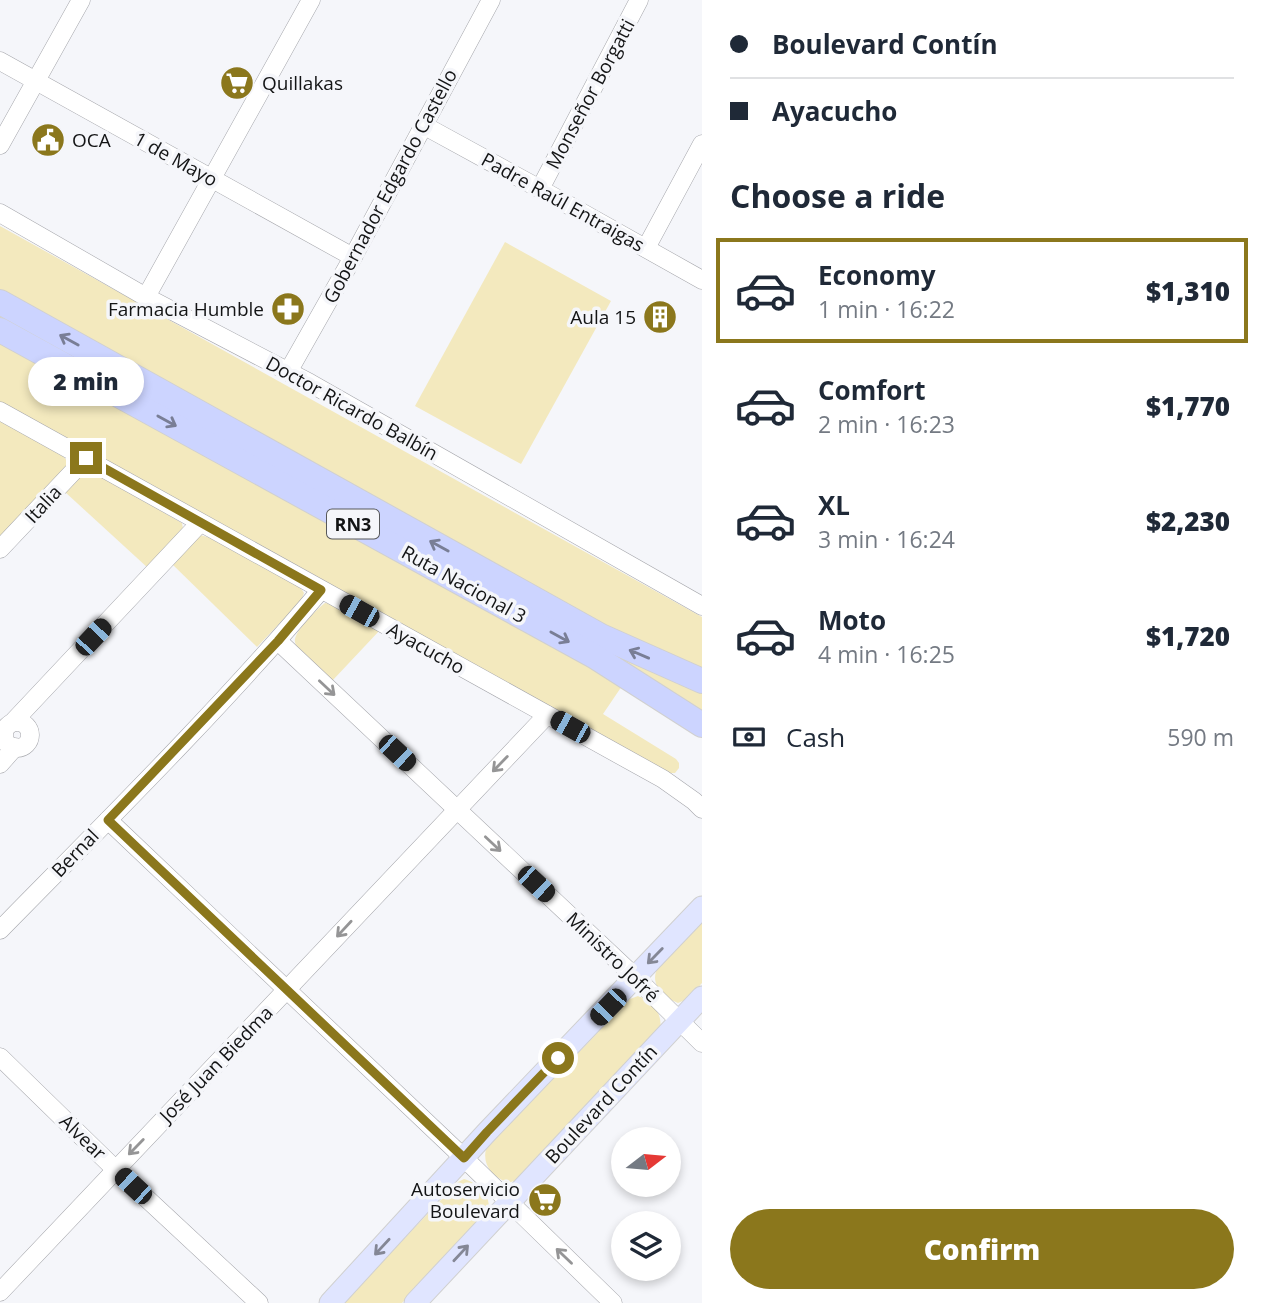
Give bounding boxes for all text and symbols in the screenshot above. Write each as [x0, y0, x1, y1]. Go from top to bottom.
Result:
street label: Monseñor Borgatti [539, 14, 641, 174]
text: Boulevard Contín [772, 26, 998, 62]
supermarket icon: Quillakas [218, 64, 256, 102]
street label: Gobernador Edgardo Castello [317, 64, 463, 308]
place label: Quillakas [262, 70, 343, 96]
text: Ayacucho [772, 93, 897, 129]
public building icon: OCA [29, 121, 67, 159]
street label: 1 de Mayo [130, 125, 222, 193]
place label: OCA [72, 127, 111, 153]
street label: Padre Raúl Entraigas [477, 146, 649, 258]
text: Choose a ride [730, 174, 945, 217]
text: Economy [818, 257, 936, 293]
icon: car [734, 259, 797, 322]
text: $1,310 [1146, 273, 1230, 309]
pharmacy icon: Farmacia Humble [269, 290, 307, 328]
text: 1 min · 16:22 [818, 293, 955, 325]
place label: Farmacia Humble [108, 296, 264, 322]
building icon: Aula 15 [641, 298, 679, 336]
place label: Aula 15 [570, 304, 636, 330]
one-way arrow [59, 333, 80, 346]
street label: Doctor Ricardo Balbín [261, 350, 443, 466]
callout: 2 min [28, 356, 144, 406]
text: 2 min [53, 365, 119, 397]
text: Comfort [818, 372, 925, 408]
icon: car [734, 374, 797, 437]
text: $1,770 [1146, 388, 1230, 424]
text: 2 min · 16:23 [818, 408, 955, 440]
one-way arrow [156, 415, 177, 429]
route end [70, 442, 102, 474]
street label: Italia [19, 479, 67, 529]
text: XL [818, 487, 850, 523]
icon: car [734, 489, 797, 552]
text: $2,230 [1146, 503, 1230, 539]
road number: RN3 [327, 510, 379, 538]
text: 3 min · 16:24 [818, 523, 955, 555]
street label: Ruta Nacional 3 [397, 539, 531, 629]
one-way arrow [429, 539, 450, 552]
car [336, 592, 383, 630]
text: Moto [818, 602, 886, 638]
icon: car [734, 604, 797, 667]
car [71, 614, 116, 660]
street label: Ayacucho [383, 616, 469, 680]
text: $1,720 [1146, 618, 1230, 654]
one-way arrow [549, 631, 570, 644]
text: 4 min · 16:25 [818, 638, 955, 670]
one-way arrow [629, 646, 651, 659]
one-way arrow [319, 679, 336, 696]
car [547, 708, 594, 746]
icon: cash [730, 718, 768, 756]
text: Cash [786, 719, 845, 755]
text: 590 m [1167, 721, 1234, 753]
car [375, 731, 420, 775]
one-way arrow [492, 755, 509, 772]
street label: Bernal [46, 823, 104, 883]
one-way arrow [484, 835, 501, 852]
car [514, 862, 559, 906]
street label: Ministro Jofré [561, 906, 665, 1008]
one-way arrow [336, 920, 352, 938]
one-way arrow [646, 947, 663, 964]
car [586, 985, 631, 1029]
street label: José Juan Biedma [152, 1000, 278, 1129]
street label: Boulevard Contín [539, 1039, 663, 1169]
route start [542, 1042, 574, 1074]
street label: Alvear [54, 1108, 112, 1166]
north arrow [611, 1127, 681, 1197]
map controls [611, 1127, 681, 1281]
one-way arrow [128, 1138, 145, 1155]
car [111, 1164, 156, 1208]
place label: Autoservicio Boulevard [411, 1176, 520, 1224]
supermarket icon: Autoservicio Boulevard [526, 1181, 564, 1219]
button: Confirm [730, 1209, 1234, 1289]
button: layers [611, 1211, 681, 1281]
one-way arrow [373, 1238, 390, 1255]
one-way arrow [453, 1245, 470, 1262]
one-way arrow [556, 1247, 573, 1264]

